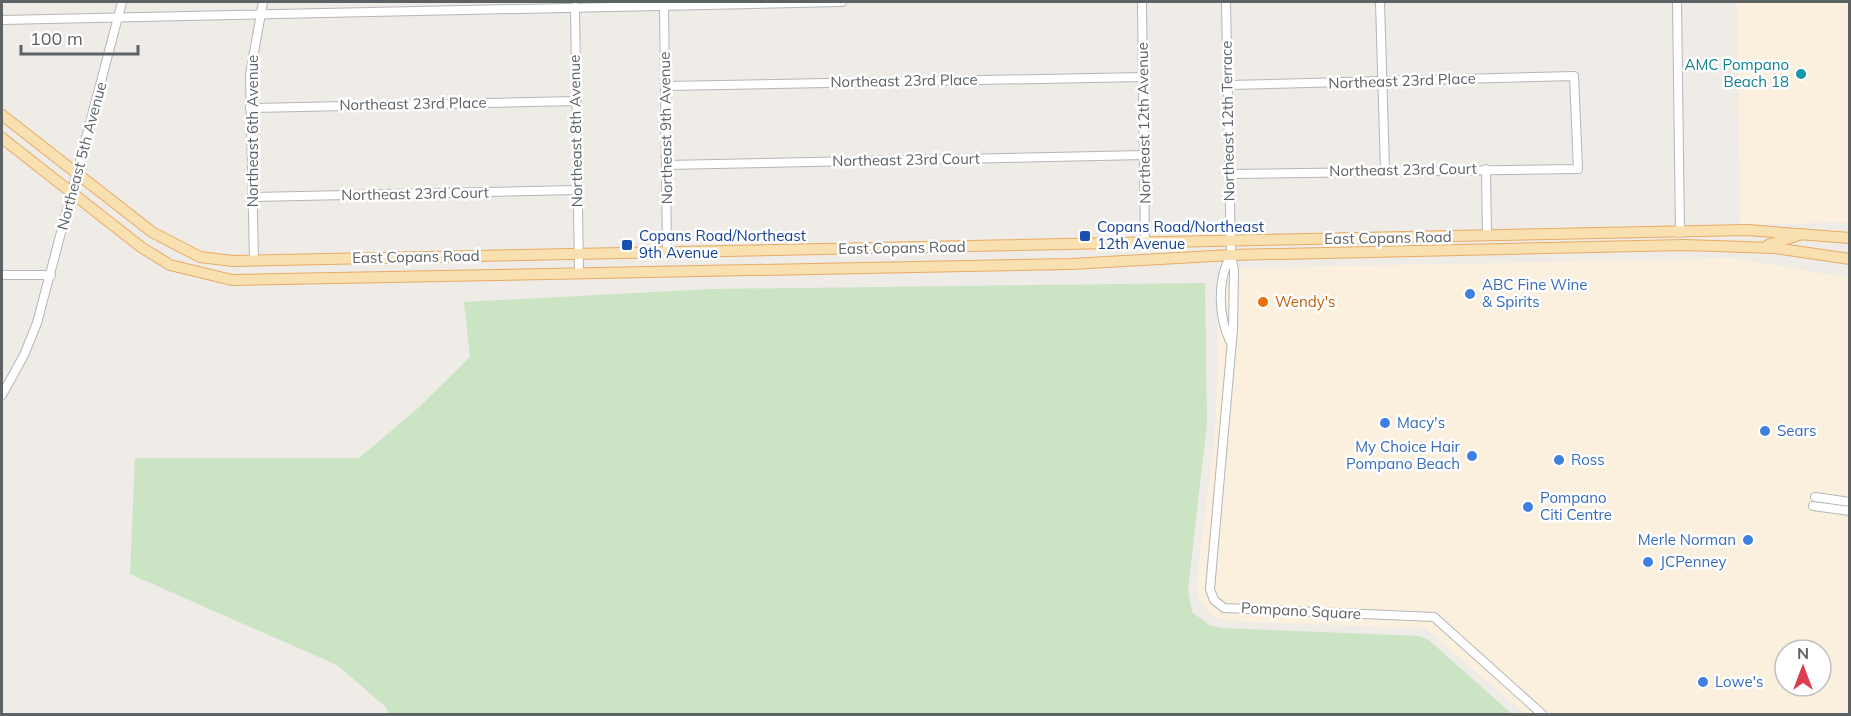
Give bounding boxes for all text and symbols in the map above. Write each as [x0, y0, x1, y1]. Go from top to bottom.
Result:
scale bar [21, 18, 138, 56]
text: 100 m [30, 27, 83, 50]
street label: Northeast 12th Terrace [1217, 41, 1238, 201]
street label: Northeast 12th Avenue [1133, 42, 1154, 204]
street label: Northeast 9th Avenue [655, 52, 676, 204]
street label: Northeast 6th Avenue [243, 55, 262, 207]
street label: Northeast 8th Avenue [565, 55, 586, 207]
place label: AMC Pompano Beach 18 [1684, 55, 1789, 91]
marker: AMC Pompano Beach 18 [1794, 67, 1808, 81]
street label: Northeast 23rd Place [1328, 68, 1476, 93]
street label: Northeast 23rd Place [830, 70, 978, 91]
street label: Northeast 5th Avenue [53, 80, 110, 232]
street label: Northeast 23rd Place [339, 93, 487, 114]
street label: Northeast 23rd Court [832, 149, 980, 170]
street label: Northeast 23rd Court [1329, 159, 1477, 180]
street label: Northeast 23rd Court [341, 183, 489, 204]
place label: Copans Road/Northeast 12th Avenue [1097, 217, 1264, 253]
place label: Copans Road/Northeast 9th Avenue [639, 226, 806, 262]
street label: East Copans Road [1324, 227, 1452, 248]
marker: Copans Road/Northeast 12th Avenue [1078, 229, 1092, 243]
street label: East Copans Road [838, 237, 966, 258]
marker: Copans Road/Northeast 9th Avenue [620, 238, 634, 252]
street label: East Copans Road [352, 246, 480, 267]
place label: ABC Fine Wine & Spirits [1482, 275, 1587, 311]
marker: ABC Fine Wine & Spirits [1463, 287, 1477, 301]
place label: Wendy's [1275, 292, 1335, 311]
marker: Wendy's [1256, 295, 1270, 309]
place label: Macy's [1397, 413, 1445, 432]
marker: Macy's [1378, 416, 1392, 430]
place label: Sears [1777, 421, 1816, 440]
marker: Sears [1758, 424, 1772, 438]
place label: My Choice Hair Pompano Beach [1346, 437, 1461, 473]
marker: My Choice Hair Pompano Beach [1465, 449, 1479, 463]
place label: Ross [1571, 450, 1605, 469]
marker: Ross [1552, 453, 1566, 467]
place label: Pompano Citi Centre [1540, 488, 1612, 524]
marker: Pompano Citi Centre [1521, 500, 1535, 514]
place label: Merle Norman [1638, 530, 1736, 549]
marker: Merle Norman [1741, 533, 1755, 547]
place label: JCPenney [1660, 552, 1726, 571]
marker: JCPenney [1641, 555, 1655, 569]
street label: Pompano Square [1241, 598, 1361, 623]
north arrow [1773, 638, 1833, 698]
text: N [1797, 643, 1809, 663]
place label: Lowe's [1715, 672, 1763, 691]
marker: Lowe's [1696, 675, 1710, 689]

